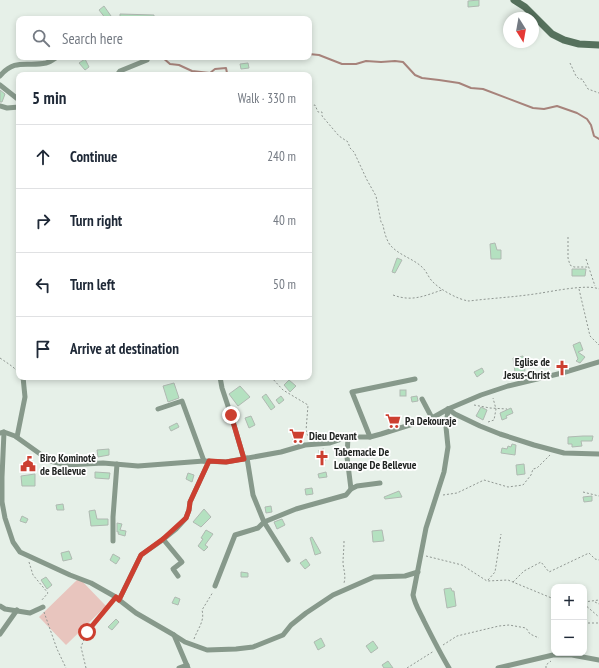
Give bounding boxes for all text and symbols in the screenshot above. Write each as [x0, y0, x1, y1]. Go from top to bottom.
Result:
north arrow [503, 12, 539, 48]
search box [16, 16, 312, 60]
icon: search [30, 27, 52, 49]
text: Search here [62, 29, 123, 48]
text: 5 min [32, 87, 66, 109]
text: Walk · 330 m [238, 90, 296, 107]
icon: ahead [32, 146, 54, 168]
text: Continue [70, 147, 117, 166]
text: 240 m [267, 148, 296, 165]
icon: right [32, 210, 54, 232]
text: Turn right [70, 211, 122, 230]
text: 40 m [273, 212, 296, 229]
icon: left [32, 274, 54, 296]
text: Turn left [70, 275, 115, 294]
text: 50 m [273, 276, 296, 293]
icon: arrive [32, 338, 54, 360]
text: Arrive at destination [70, 339, 179, 358]
place label: Eglise de Jesus-Christ [503, 355, 551, 382]
church icon: Eglise de Jesus-Christ [553, 359, 571, 377]
route end [222, 406, 240, 424]
supermarket icon: Pa Dekouraje [384, 412, 402, 430]
place label: Pa Dekouraje [405, 414, 457, 428]
supermarket icon: Dieu Devant [288, 427, 306, 445]
place label: Dieu Devant [309, 429, 358, 443]
place label: Tabernacle De Louange De Bellevue [334, 445, 417, 472]
church icon: Tabernacle De Louange De Bellevue [313, 449, 331, 467]
place label: Biro Kominotè de Bellevue [40, 451, 96, 478]
public building icon: Biro Kominotè de Bellevue [19, 455, 37, 473]
map controls [551, 584, 587, 656]
button: + [551, 584, 587, 620]
button: − [551, 620, 587, 656]
route start [78, 623, 96, 641]

